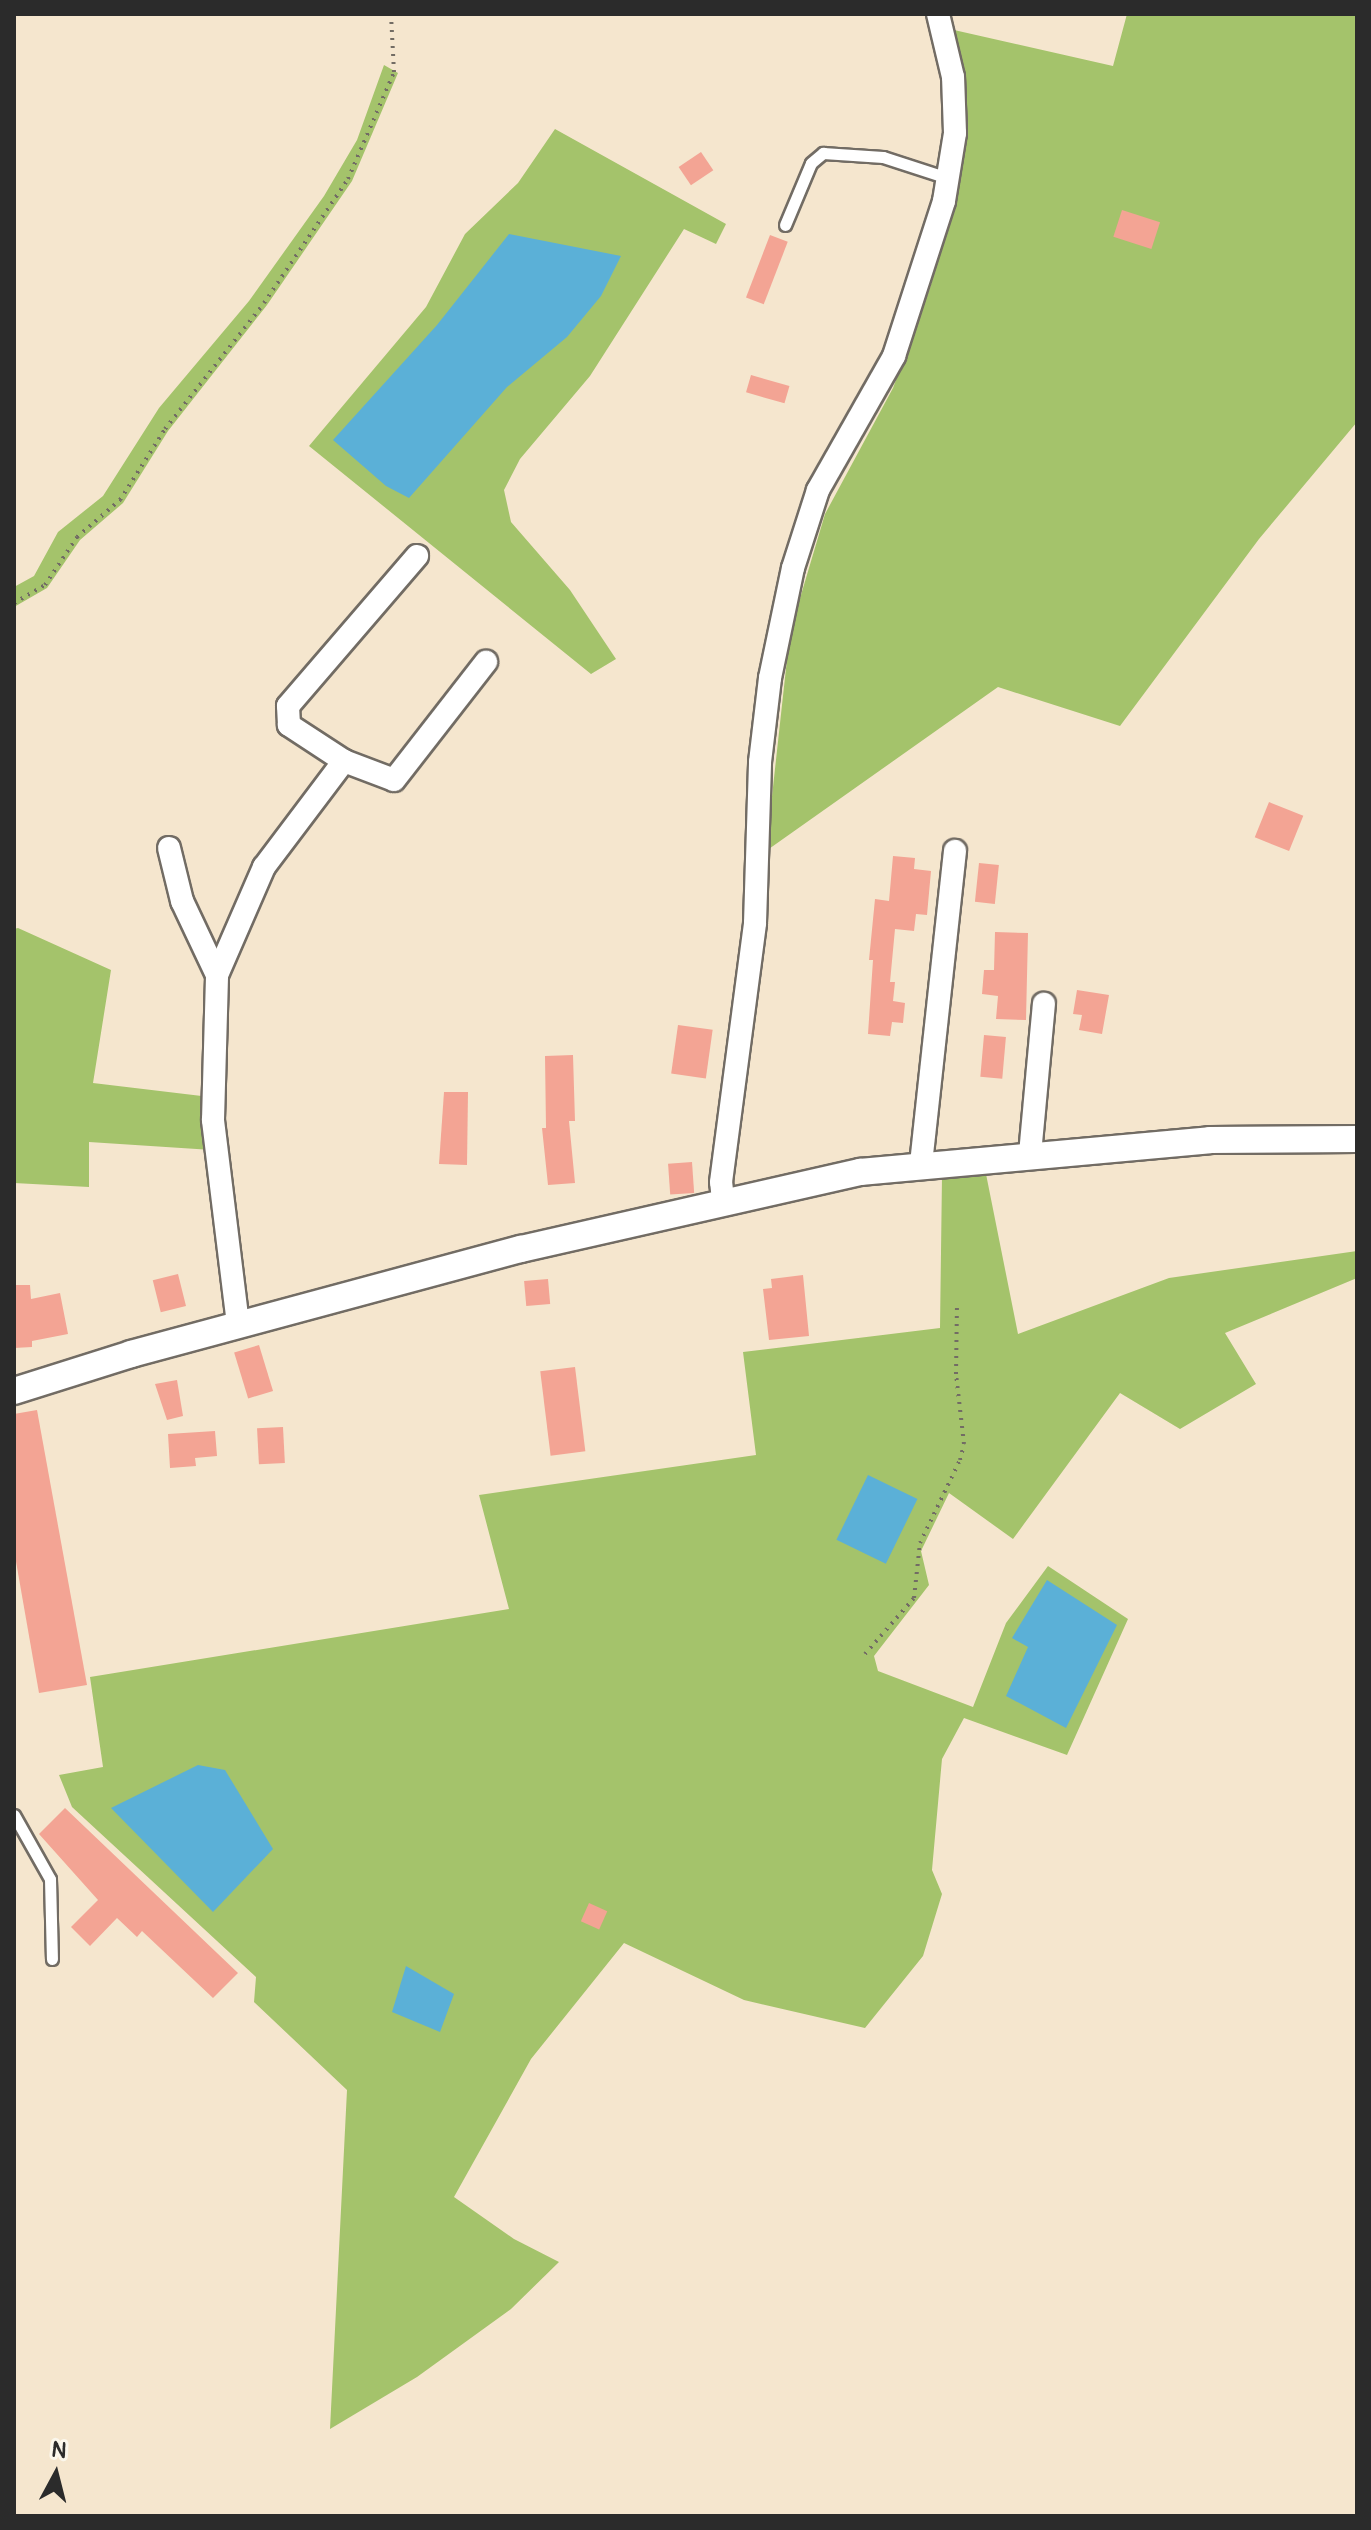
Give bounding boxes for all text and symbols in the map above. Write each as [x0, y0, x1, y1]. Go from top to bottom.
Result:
north arrow [16, 2434, 96, 2514]
text: N [50, 2435, 68, 2465]

